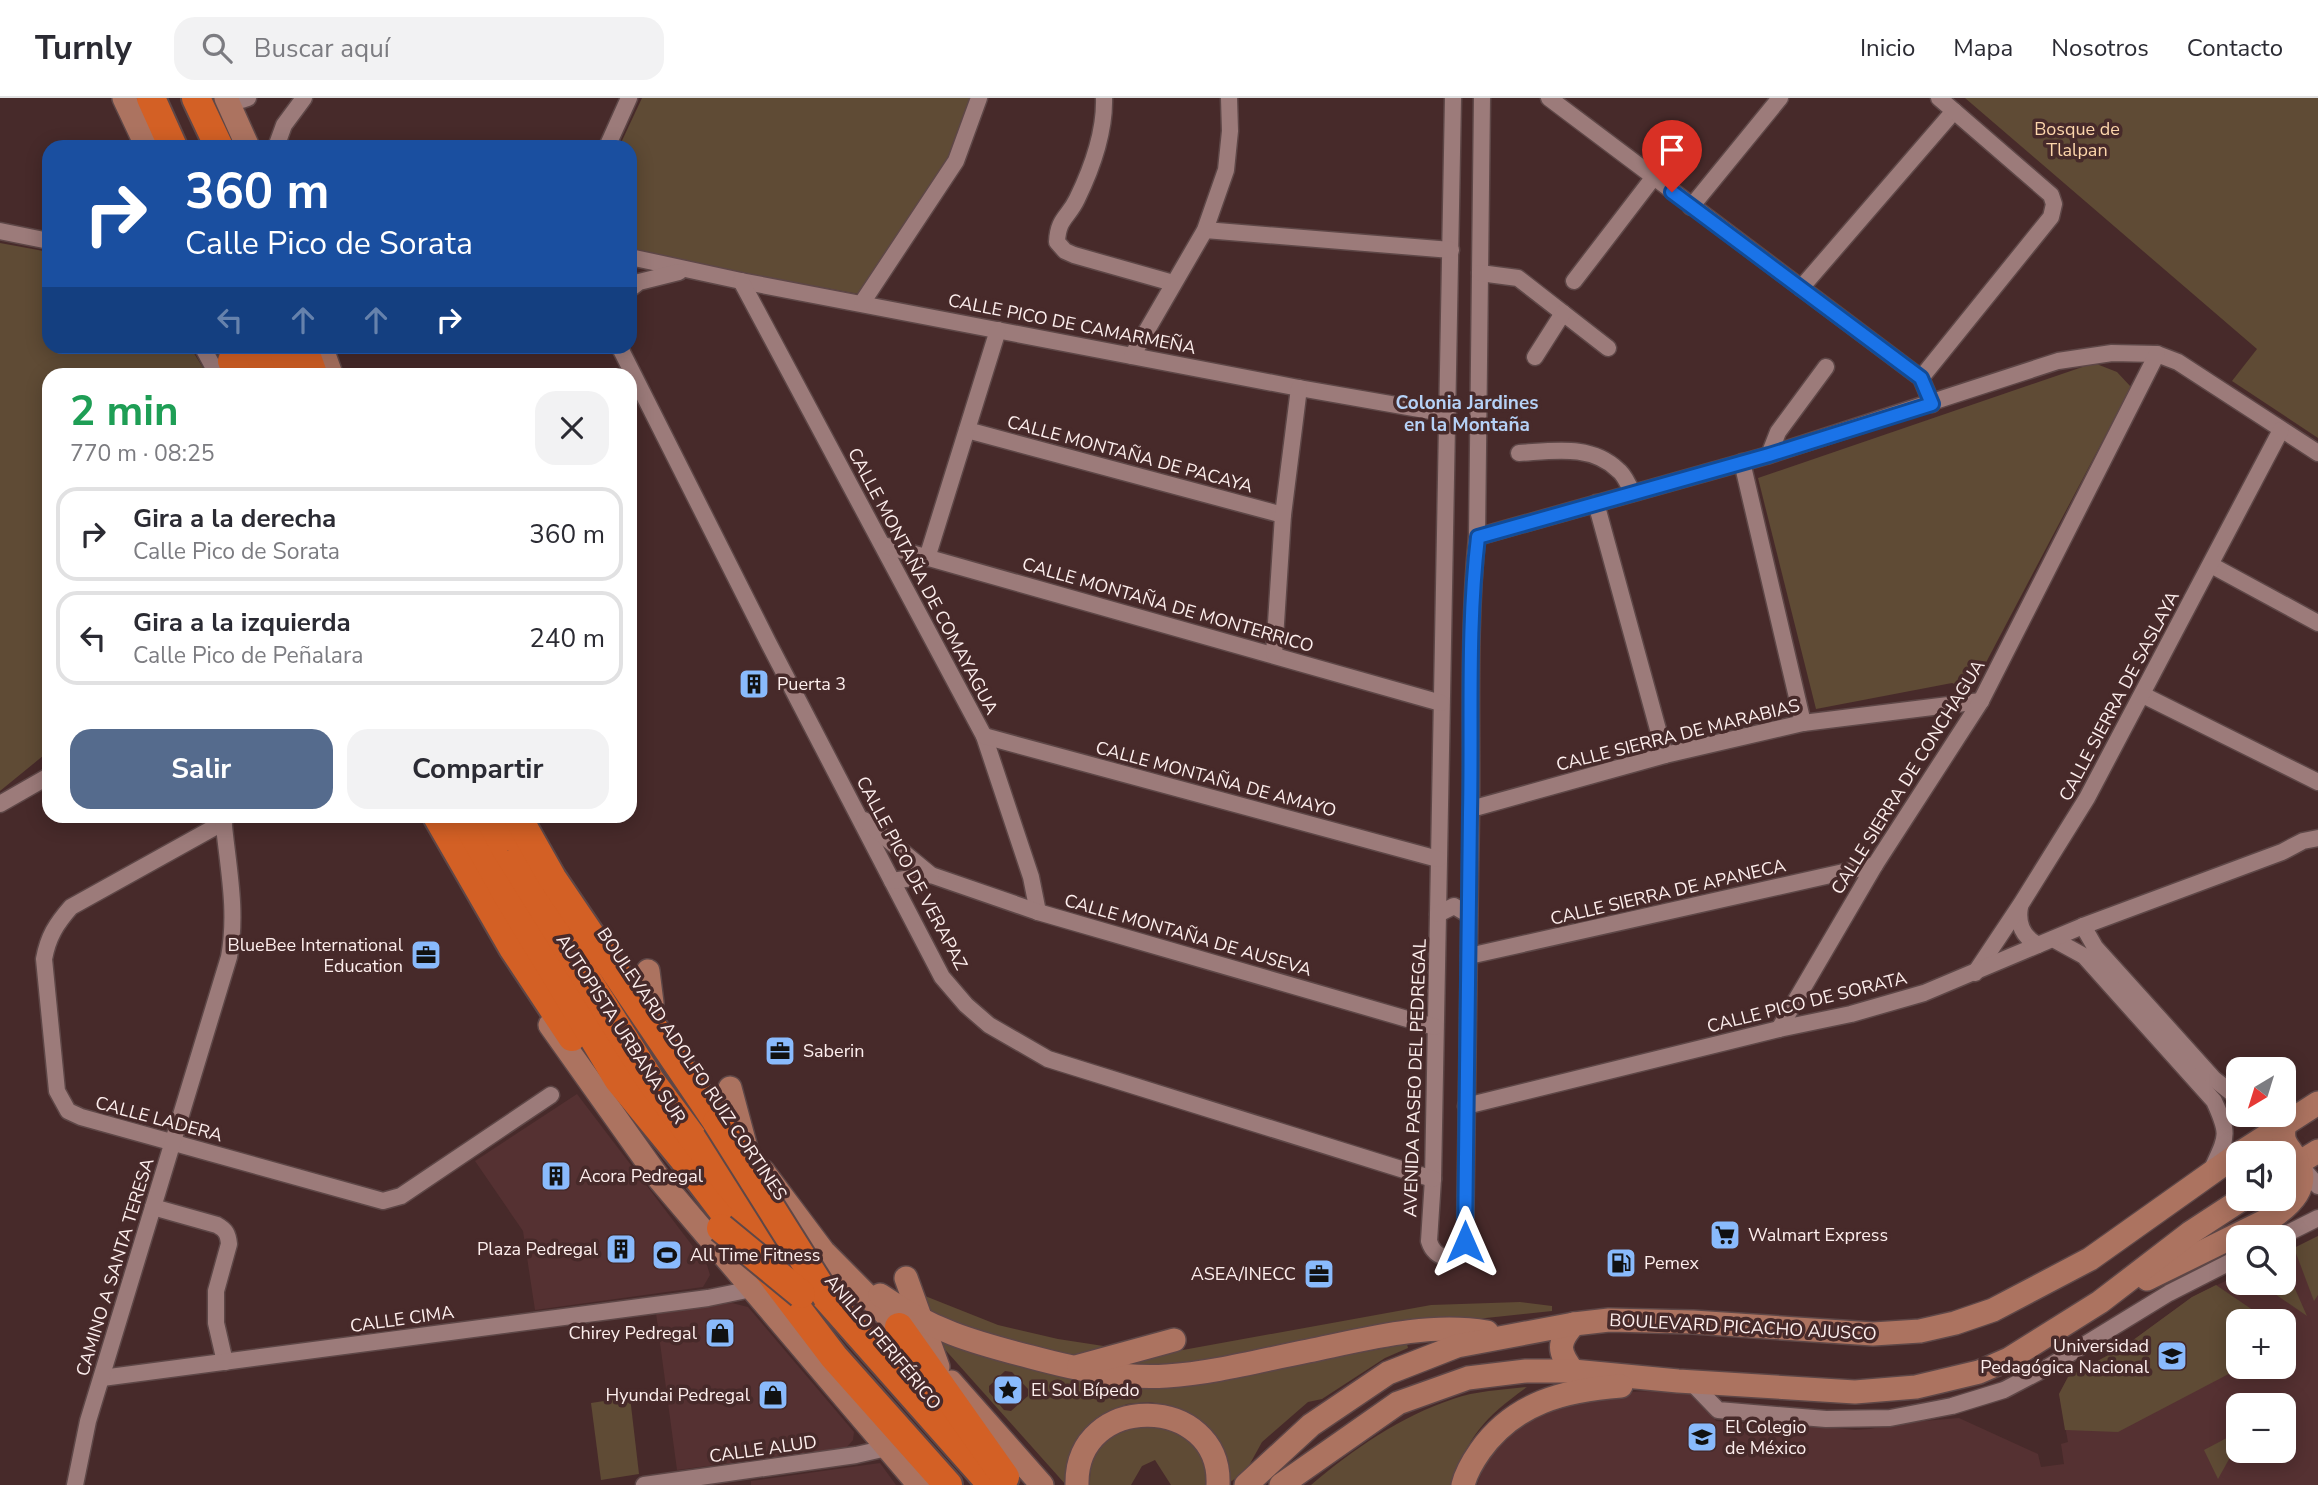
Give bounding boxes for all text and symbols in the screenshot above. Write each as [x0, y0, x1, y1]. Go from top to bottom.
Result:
search box [174, 17, 664, 80]
text: Turnly [35, 26, 132, 71]
icon: search [198, 29, 236, 67]
text: Buscar aquí [254, 31, 390, 66]
text: Inicio [1860, 32, 1915, 64]
text: Mapa [1953, 32, 2013, 64]
text: Nosotros [2051, 32, 2149, 64]
text: Contacto [2187, 32, 2283, 64]
park label: Bosque de Tlalpan [2034, 117, 2120, 162]
pin [1642, 120, 1702, 192]
icon: arrive [1653, 131, 1691, 169]
text: 360 m [185, 158, 329, 225]
icon: right [70, 168, 161, 259]
text: Calle Pico de Sorata [185, 222, 473, 265]
street label: CALLE PICO DE CAMARMEÑA [946, 288, 1198, 360]
icon: left [211, 301, 249, 339]
icon: ahead [284, 301, 322, 339]
icon: ahead [357, 301, 395, 339]
icon: right [430, 301, 468, 339]
text: 2 min [70, 383, 179, 440]
district label: Colonia Jardines en la Montaña [1396, 390, 1538, 438]
button: close [535, 391, 609, 465]
street label: CALLE MONTAÑA DE PACAYA [1004, 410, 1256, 498]
text: 770 m · 08:25 [70, 438, 215, 469]
street label: CALLE MONTAÑA DE COMAYAGUA [842, 443, 1004, 719]
text: Gira a la derecha [133, 501, 336, 536]
icon: right [74, 515, 112, 553]
text: 360 m [529, 517, 605, 552]
text: Calle Pico de Sorata [133, 536, 340, 567]
street label: CALLE MONTAÑA DE MONTERRICO [1019, 552, 1317, 658]
street label: CALLE SIERRA DE SASLAYA [2053, 587, 2185, 805]
text: Gira a la izquierda [133, 605, 351, 640]
icon: left [74, 619, 112, 657]
text: 240 m [529, 621, 605, 656]
text: Calle Pico de Peñalara [133, 640, 363, 671]
street label: CALLE SIERRA DE CONCHAGUA [1826, 655, 1990, 899]
building icon: Puerta 3 [737, 667, 771, 701]
place label: Puerta 3 [777, 672, 846, 696]
street label: CALLE SIERRA DE MARABIAS [1554, 693, 1802, 777]
button: Salir [70, 729, 333, 809]
button: Compartir [347, 729, 609, 809]
street label: CALLE MONTAÑA DE AMAYO [1093, 735, 1339, 823]
street label: CALLE PICO DE VERAPAZ [851, 772, 973, 974]
street label: CALLE SIERRA DE APANECA [1548, 853, 1788, 931]
street label: CALLE MONTAÑA DE AUSEVA [1061, 888, 1315, 982]
street label: BOULEVARD ADOLFO RUIZ CORTINES [591, 923, 793, 1205]
street label: AUTOPISTA URBANA SUR [551, 930, 691, 1128]
place label: BlueBee International Education [227, 933, 404, 978]
office icon: BlueBee International Education [409, 938, 443, 972]
street label: AVENIDA PASEO DEL PEDREGAL [1398, 938, 1432, 1218]
street label: CALLE PICO DE SORATA [1705, 966, 1909, 1038]
office icon: Saberin [763, 1034, 797, 1068]
place label: Saberin [803, 1039, 865, 1063]
north arrow [2226, 1057, 2296, 1127]
map controls [2226, 1057, 2296, 1463]
street label: CALLE LADERA [93, 1090, 225, 1148]
button: sound [2226, 1141, 2296, 1211]
street label: CAMINO A SANTA TERESA [70, 1155, 160, 1379]
building icon: Acora Pedregal [539, 1159, 573, 1193]
place label: Acora Pedregal [579, 1164, 704, 1188]
position arrow [1428, 1205, 1502, 1279]
supermarket icon: Walmart Express [1708, 1218, 1742, 1252]
place label: Walmart Express [1748, 1223, 1888, 1247]
button: search [2226, 1225, 2296, 1295]
building icon: Plaza Pedregal [604, 1232, 638, 1266]
place label: Plaza Pedregal [477, 1237, 599, 1261]
sports icon: All Time Fitness [650, 1238, 684, 1272]
place label: All Time Fitness [690, 1243, 820, 1267]
fuel station icon: Pemex [1604, 1246, 1638, 1280]
place label: Pemex [1644, 1251, 1699, 1275]
office icon: ASEA/INECC [1302, 1257, 1336, 1291]
place label: ASEA/INECC [1191, 1262, 1296, 1286]
street label: ANILLO PERIFÉRICO [819, 1269, 947, 1415]
street label: CALLE CIMA [348, 1300, 456, 1338]
street label: BOULEVARD PICACHO AJUSCO [1609, 1308, 1877, 1346]
button: + [2226, 1309, 2296, 1379]
shop icon: Chirey Pedregal [703, 1316, 737, 1350]
place label: Chirey Pedregal [568, 1321, 698, 1345]
place label: Universidad Pedagógica Nacional [1980, 1334, 2150, 1379]
school or university icon: Universidad Pedagógica Nacional [2155, 1339, 2189, 1373]
place icon: El Sol Bípedo [991, 1373, 1025, 1407]
shop icon: Hyundai Pedregal [756, 1378, 790, 1412]
place label: El Sol Bípedo [1031, 1378, 1139, 1402]
place label: Hyundai Pedregal [606, 1383, 751, 1407]
button: − [2226, 1393, 2296, 1463]
place label: El Colegio de México [1725, 1415, 1807, 1460]
school or university icon: El Colegio de México [1685, 1420, 1719, 1454]
street label: CALLE ALUD [708, 1430, 818, 1468]

